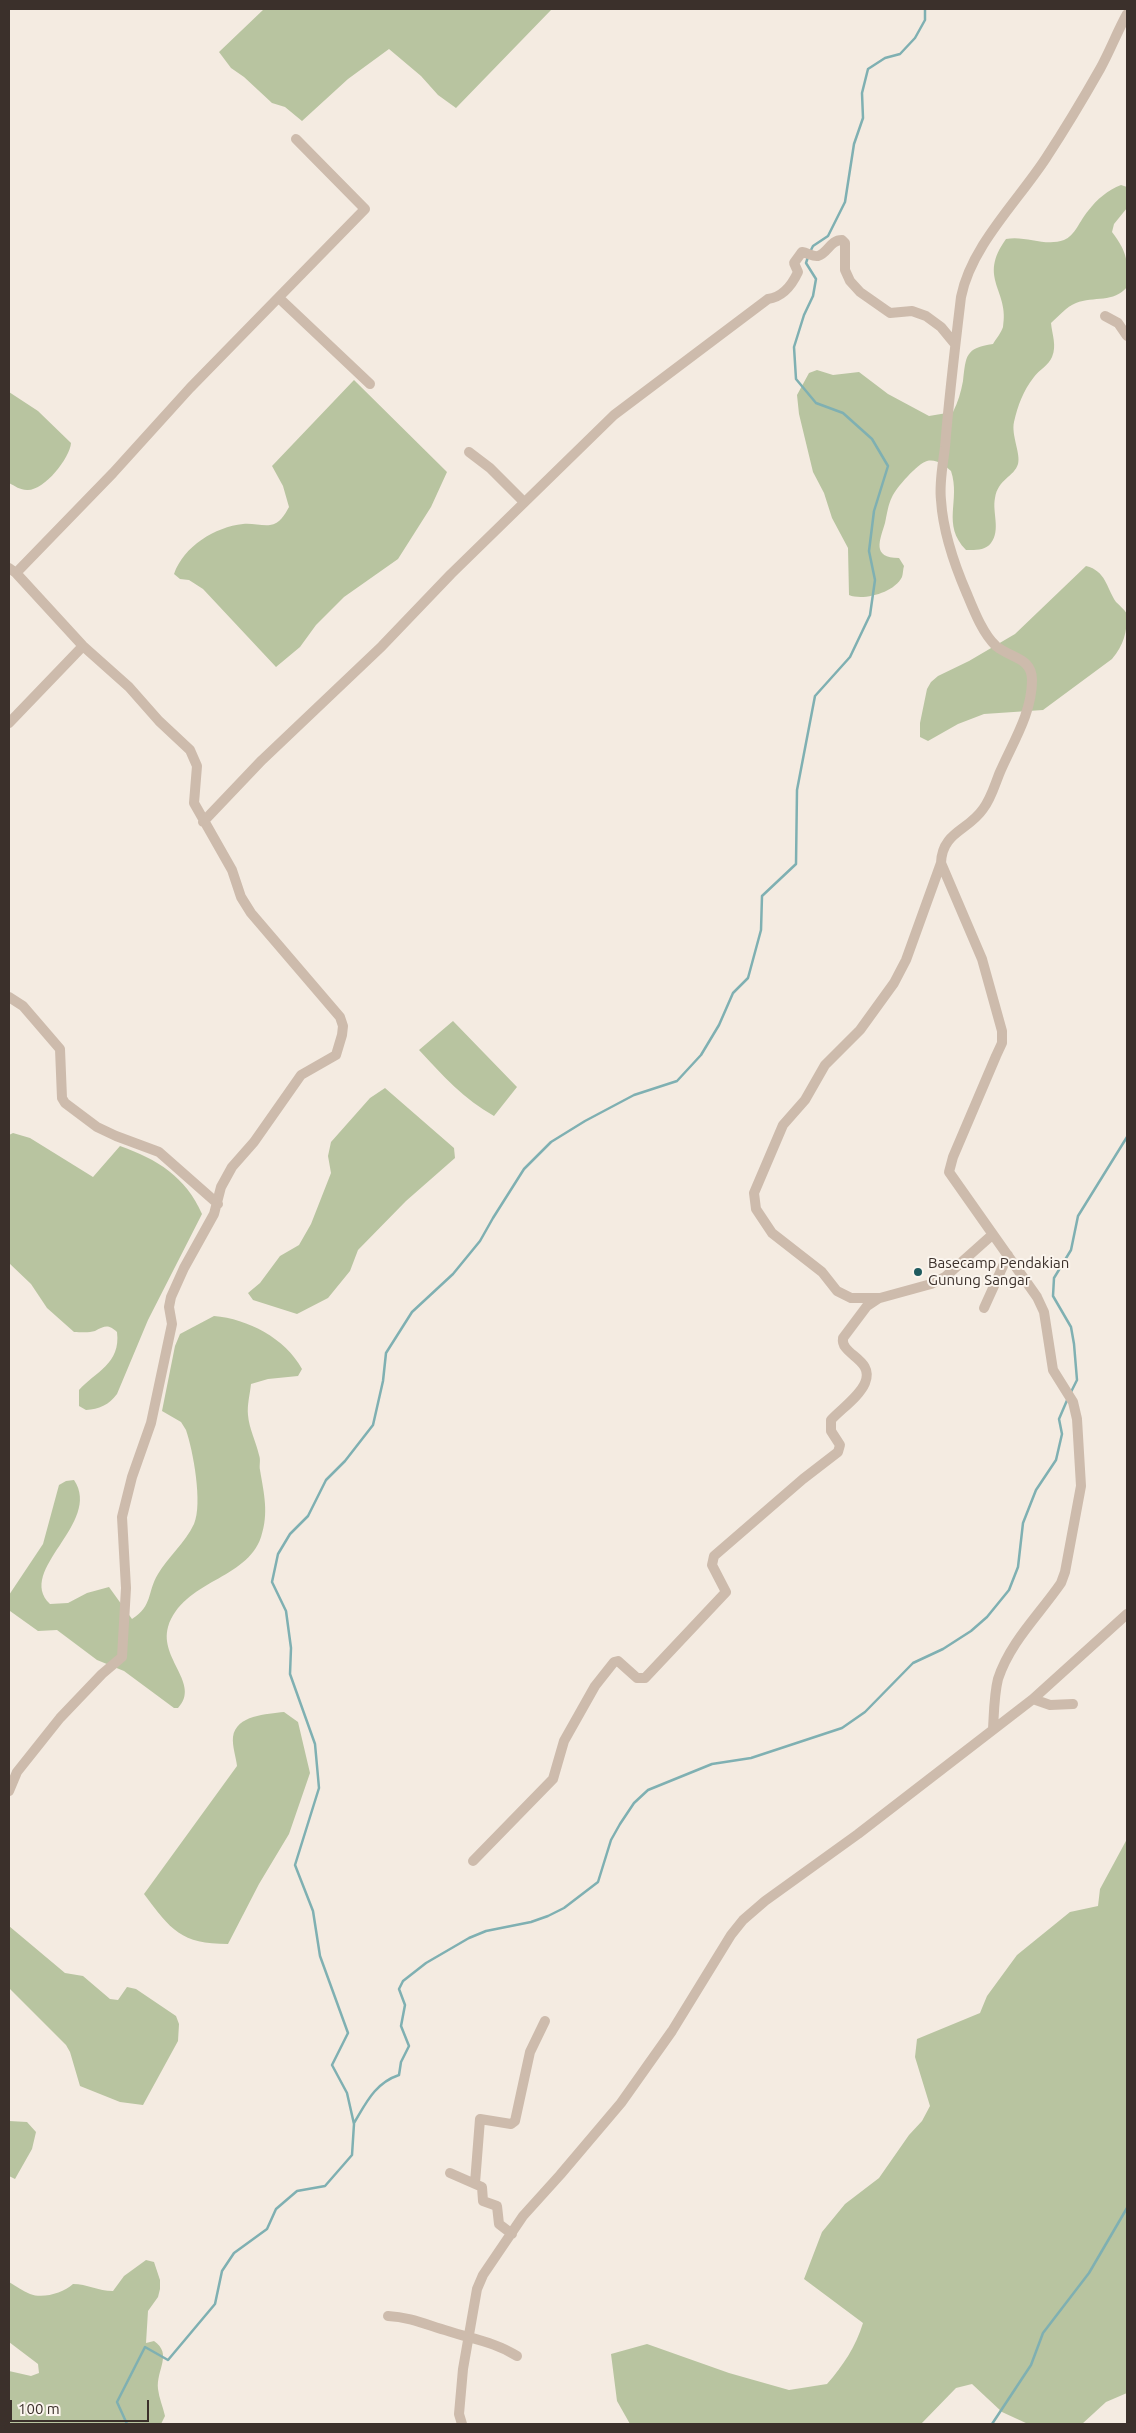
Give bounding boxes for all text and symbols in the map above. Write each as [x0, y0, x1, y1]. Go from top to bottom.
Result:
place label: Basecamp Pendakian Gunung Sangar [928, 1254, 1069, 1289]
marker: Basecamp Pendakian Gunung Sangar [912, 1266, 924, 1278]
scale bar [12, 2390, 151, 2422]
text: 100 m [18, 2400, 60, 2417]

